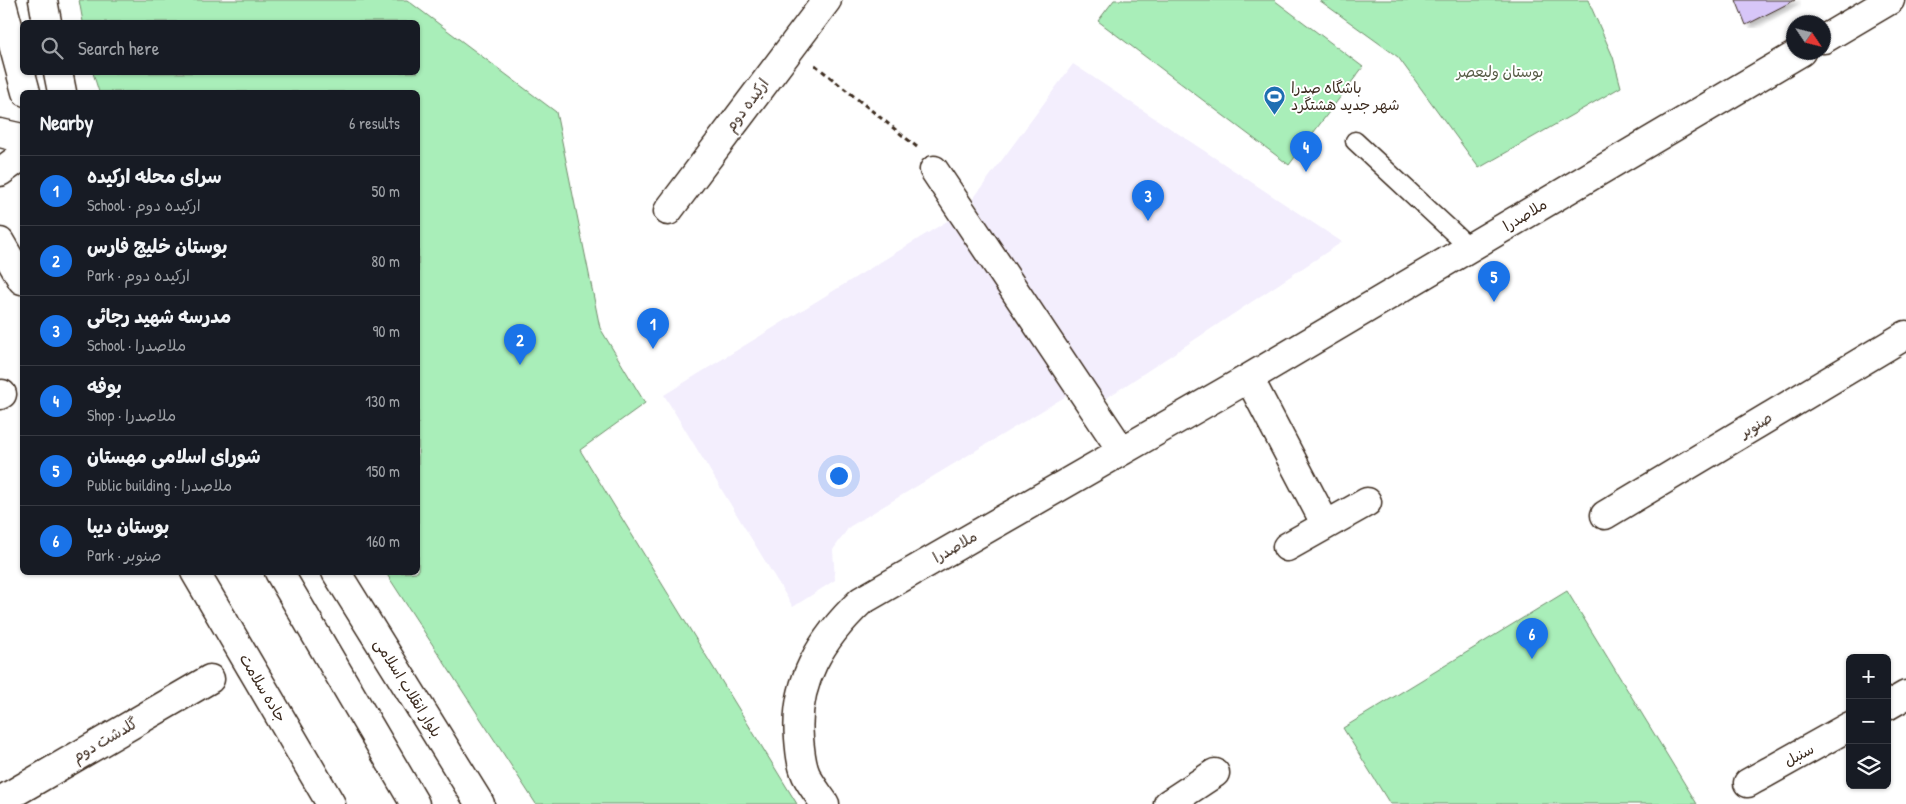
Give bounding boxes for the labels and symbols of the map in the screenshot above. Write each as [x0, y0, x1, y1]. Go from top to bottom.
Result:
north arrow [1786, 15, 1831, 60]
park label: بوستان ولیعصر [1455, 61, 1543, 82]
street label: ارکیده دوم [720, 74, 775, 137]
place label: باشگاه صدرا شهر جدید هشتگرد [1291, 77, 1400, 115]
sports icon: باشگاه صدرا شهر جدید هشتگرد [1263, 85, 1287, 116]
pin: 4 [1290, 131, 1322, 172]
pin: 3 [1132, 180, 1164, 221]
street label: ملاصدرا [1499, 193, 1551, 236]
pin: 5 [1478, 261, 1510, 302]
pin: 1 [637, 308, 669, 349]
pin: 2 [504, 324, 536, 365]
street label: صنوبر [1735, 407, 1776, 443]
your location [826, 463, 852, 489]
street label: ملاصدرا [929, 525, 981, 568]
pin: 6 [1516, 618, 1548, 659]
street label: بلوار انقلاب اسلامی [370, 634, 447, 741]
street label: جاده سلامت [235, 650, 292, 726]
street label: گلدشت دوم [68, 712, 142, 769]
street label: سنبل [1780, 738, 1818, 771]

